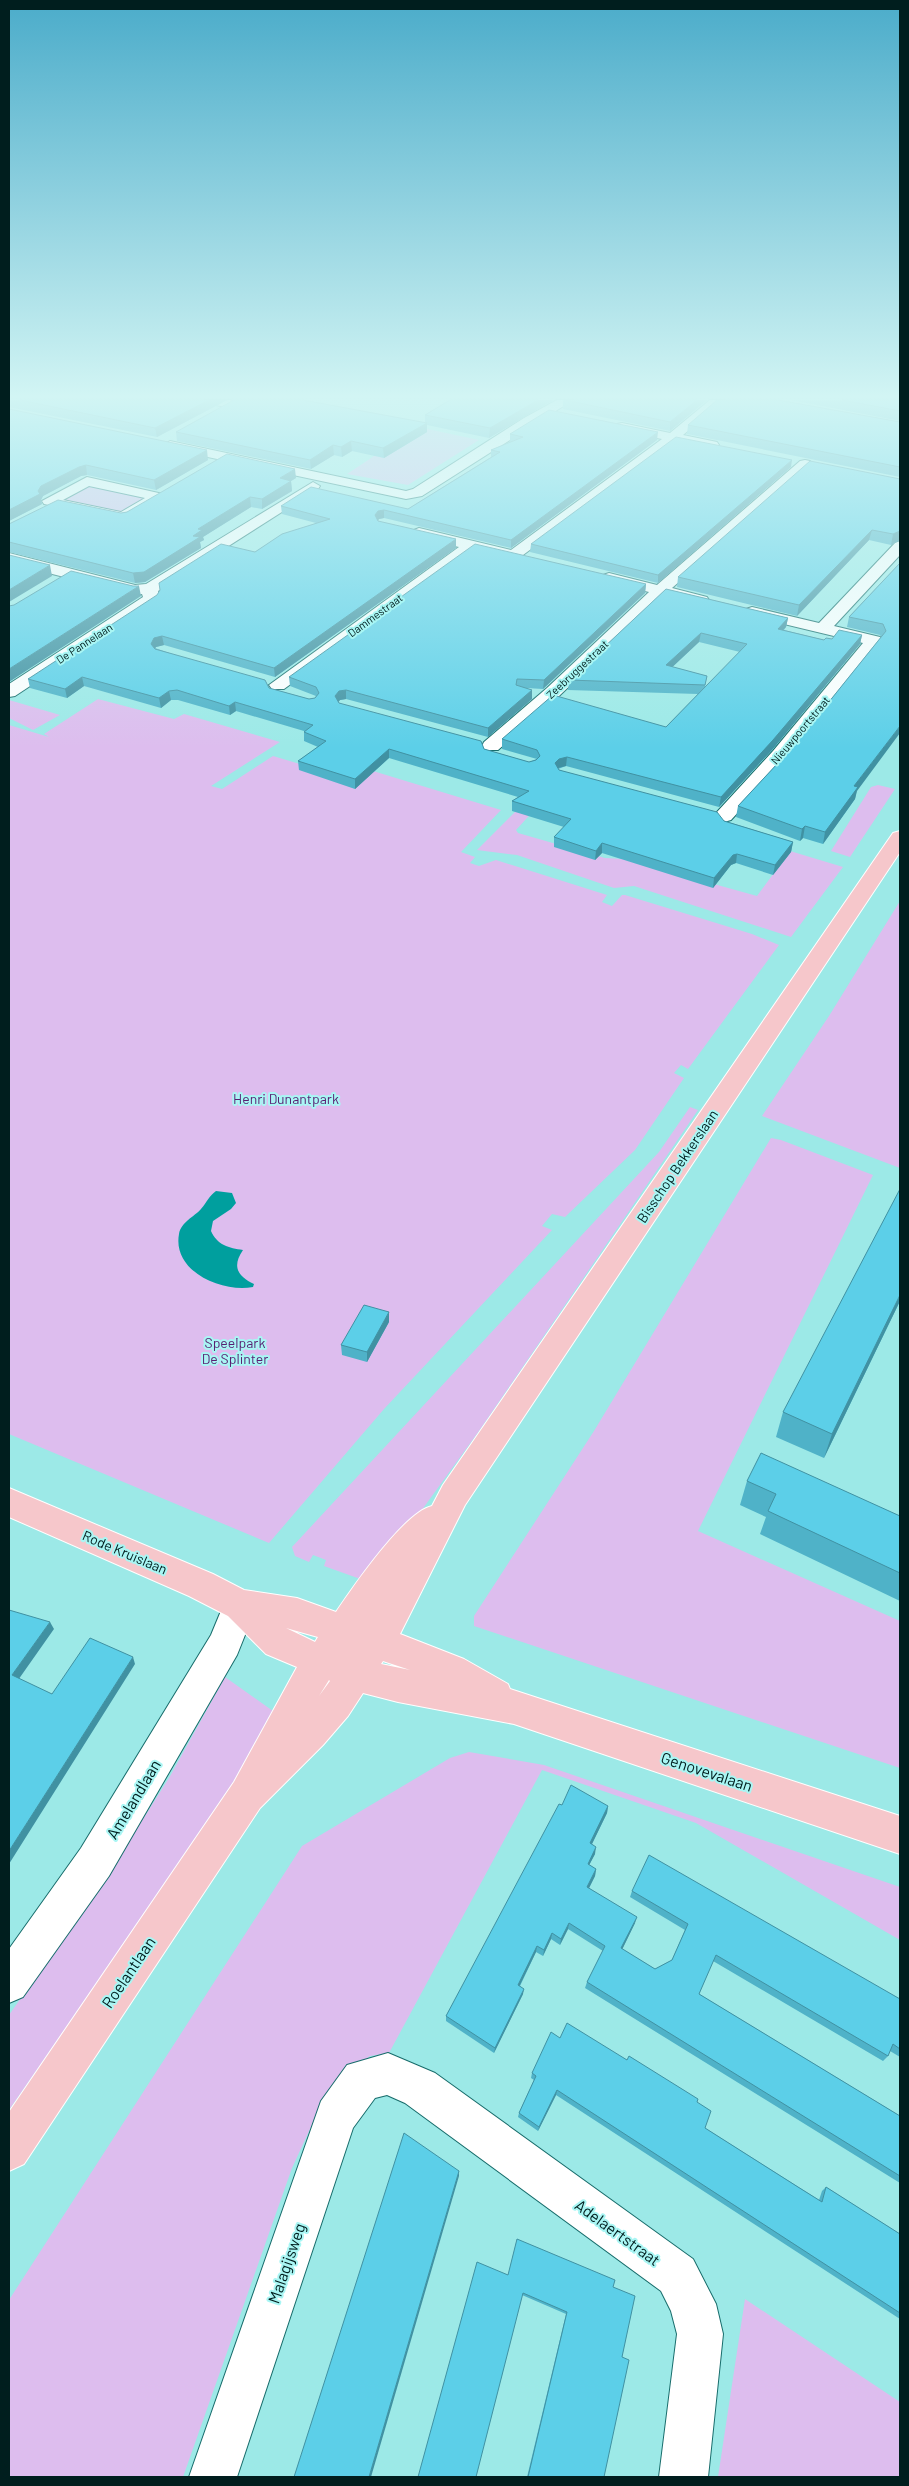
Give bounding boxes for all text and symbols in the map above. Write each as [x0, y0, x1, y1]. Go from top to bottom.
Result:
street label: Dammestraat [345, 591, 405, 639]
street label: De Pannelaan [53, 620, 115, 666]
street label: Zeebruggestraat [543, 637, 611, 701]
street label: Nieuwpoortstraat [768, 693, 832, 767]
park label: Henri Dunantpark [233, 1090, 339, 1107]
street label: Bisschop Bekkerslaan [633, 1106, 721, 1226]
park label: Speelpark De Splinter [202, 1334, 268, 1367]
street label: Rode Kruislaan [80, 1526, 170, 1578]
street label: Genovevalaan [659, 1747, 755, 1795]
street label: Amelandlaan [102, 1756, 164, 1842]
street label: Roelantlaan [97, 1933, 159, 2011]
street label: Adelaertstraat [572, 2195, 664, 2269]
street label: Malagijsweg [263, 2220, 309, 2306]

